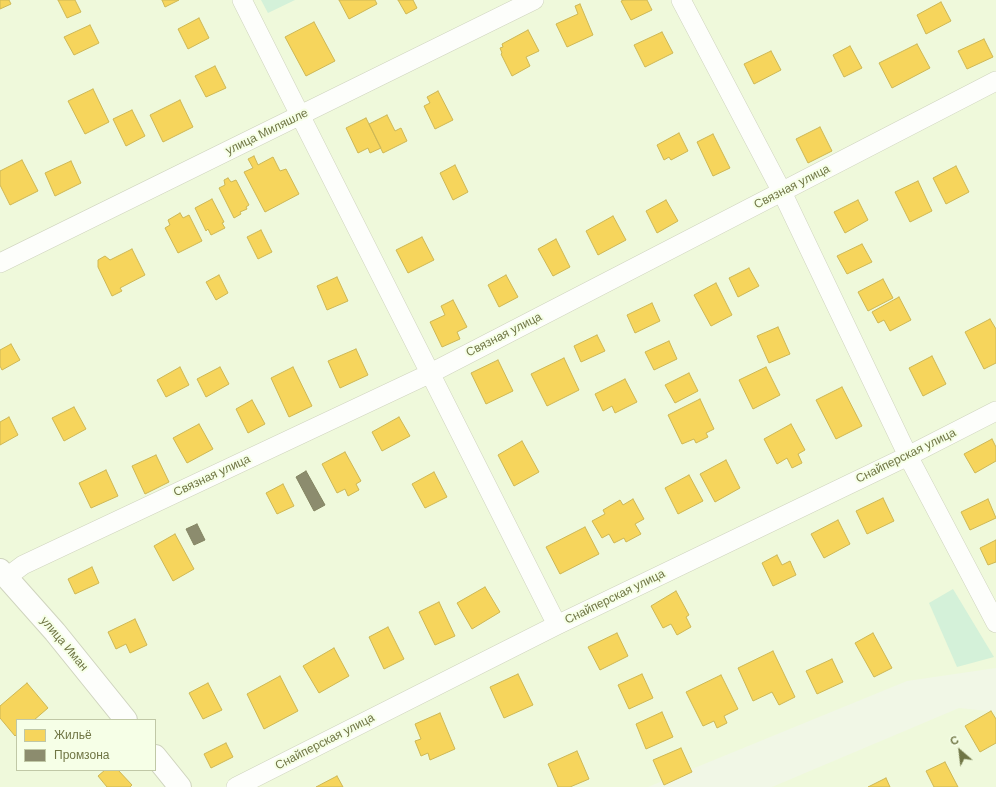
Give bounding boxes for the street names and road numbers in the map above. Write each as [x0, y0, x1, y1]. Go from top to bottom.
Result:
street label: улица Миляшле [223, 106, 311, 158]
street label: Связная улица [752, 162, 832, 212]
street label: Связная улица [464, 310, 544, 360]
street label: Снайперская улица [854, 426, 958, 486]
street label: Связная улица [171, 452, 253, 500]
street label: Снайперская улица [563, 567, 667, 627]
street label: улица Иман [37, 614, 91, 674]
street label: Снайперская улица [273, 711, 377, 773]

